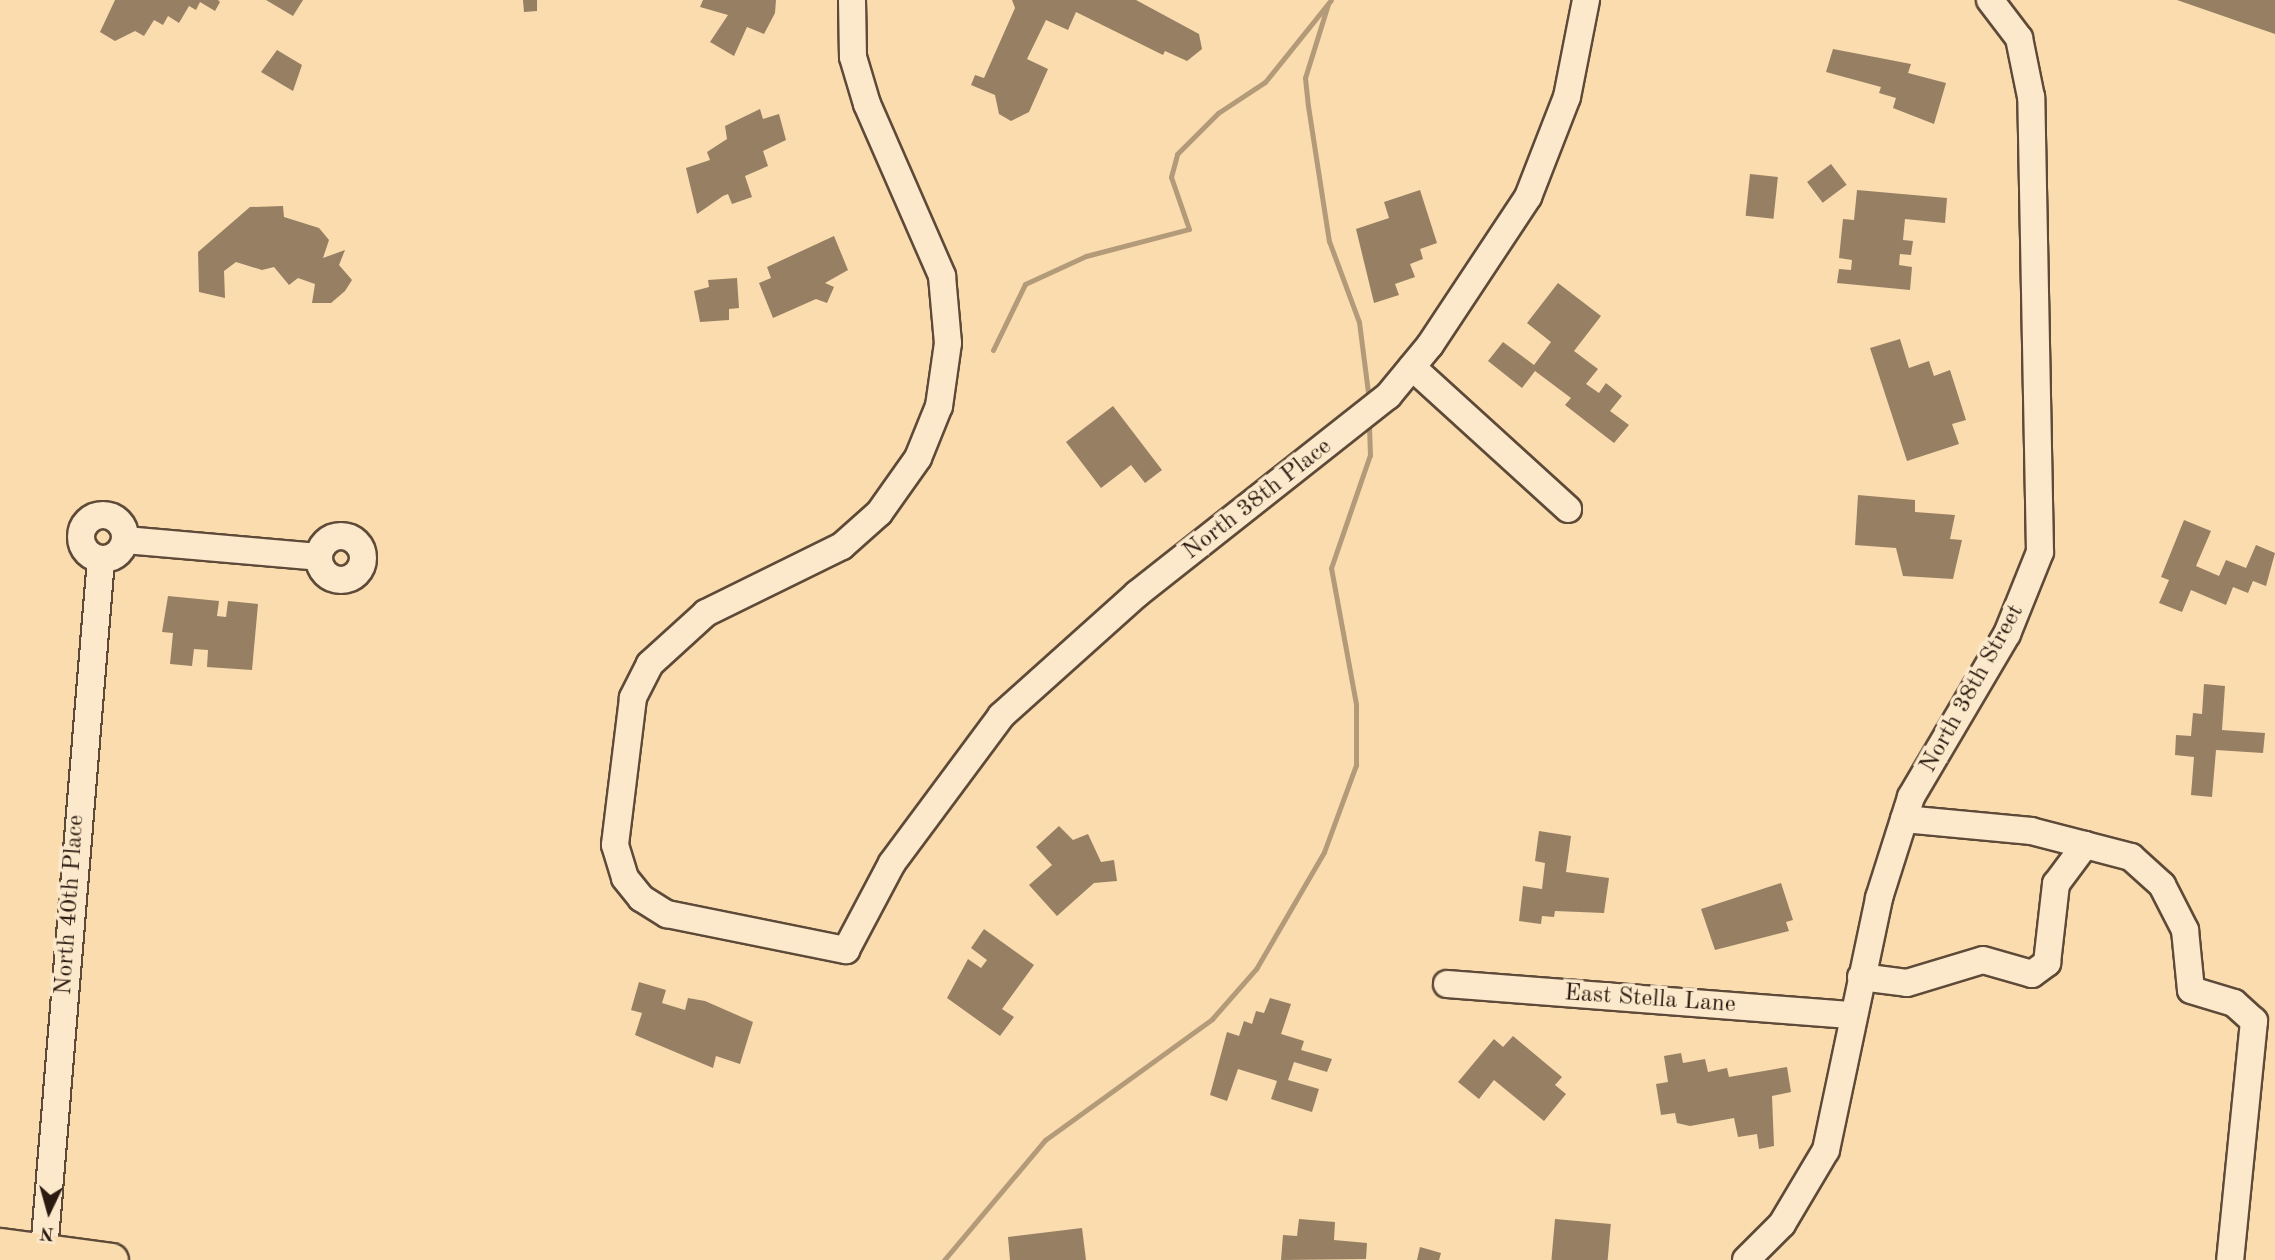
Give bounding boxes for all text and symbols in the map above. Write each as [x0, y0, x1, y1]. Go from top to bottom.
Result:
street label: North 38th Place [1178, 433, 1338, 567]
street label: North 38th Street [1915, 600, 2031, 778]
street label: North 40th Place [50, 814, 92, 996]
street label: East Stella Lane [1563, 980, 1737, 1020]
north arrow [14, 1176, 84, 1246]
text: N [39, 1222, 55, 1243]

